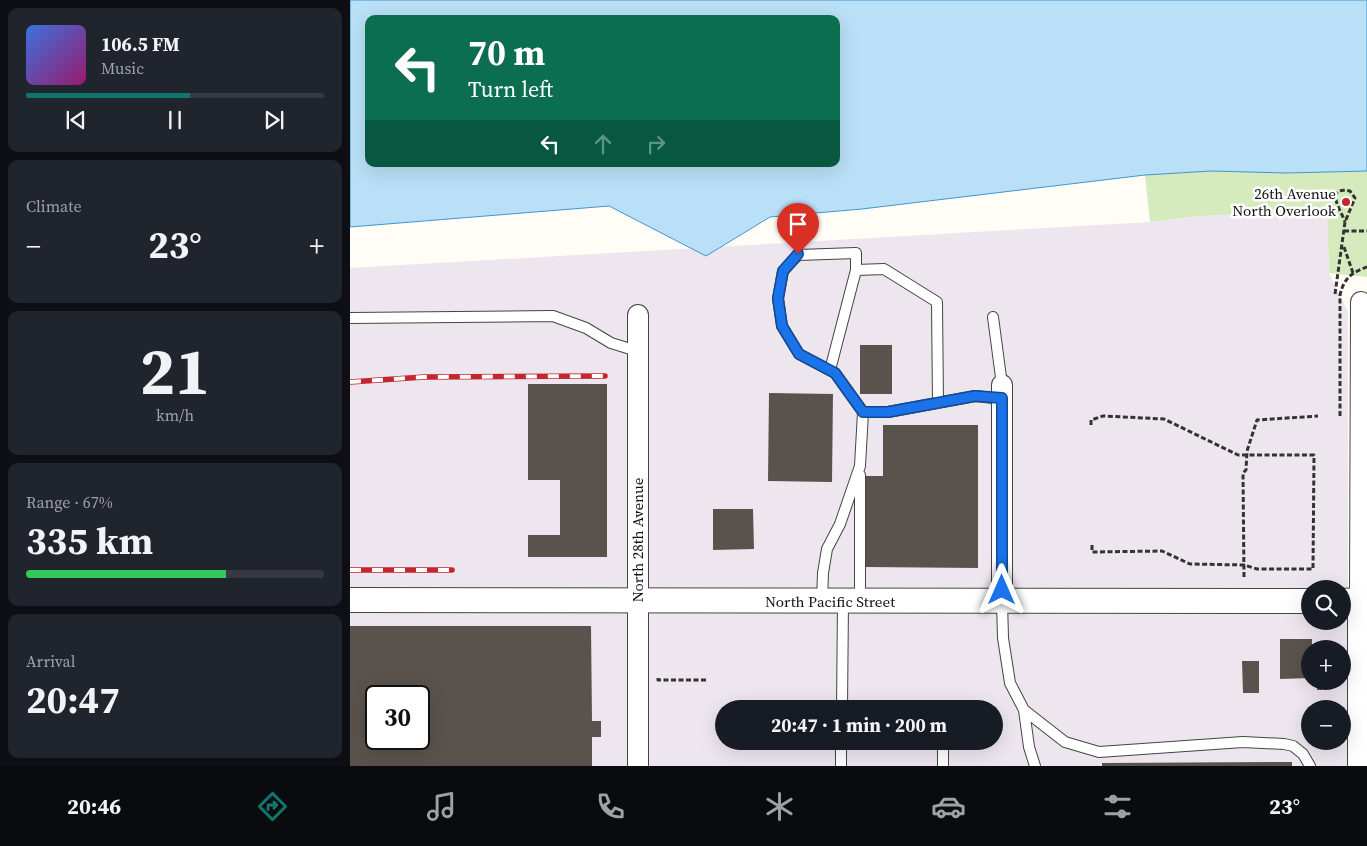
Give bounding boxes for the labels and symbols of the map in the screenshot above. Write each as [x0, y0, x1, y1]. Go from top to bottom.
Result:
place label: 26th Avenue North Overlook [1232, 183, 1337, 221]
marker: 26th Avenue North Overlook [1340, 196, 1352, 208]
pin [777, 203, 819, 254]
street label: North 28th Avenue [627, 477, 648, 602]
position arrow [975, 563, 1027, 615]
street label: North Pacific Street [765, 591, 895, 612]
speed limit sign: 30 [365, 685, 430, 750]

